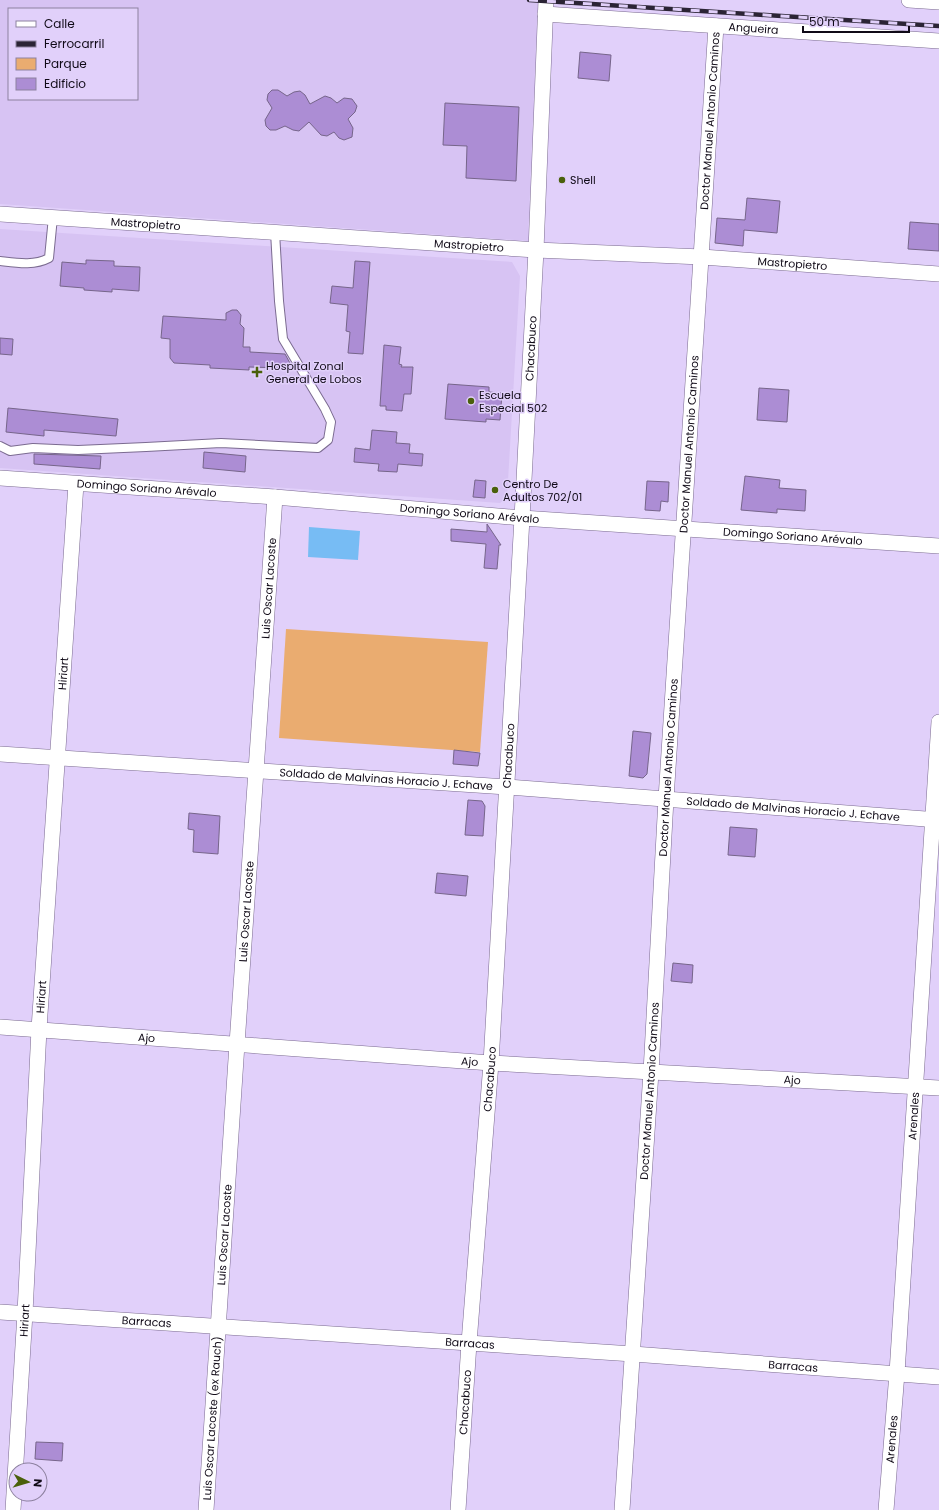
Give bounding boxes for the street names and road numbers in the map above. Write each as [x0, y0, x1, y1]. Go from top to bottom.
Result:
street label: Angueira [728, 19, 779, 38]
street label: Doctor Manuel Antonio Caminos [696, 31, 724, 210]
street label: Mastropietro [110, 213, 181, 234]
street label: Mastropietro [433, 235, 504, 256]
street label: Mastropietro [757, 253, 828, 274]
street label: Chacabuco [521, 315, 541, 381]
street label: Doctor Manuel Antonio Caminos [675, 354, 703, 534]
street label: Domingo Soriano Arévalo [76, 475, 217, 501]
street label: Domingo Soriano Arévalo [399, 500, 540, 527]
street label: Domingo Soriano Arévalo [723, 524, 863, 549]
street label: Luis Oscar Lacoste [257, 537, 280, 639]
street label: Hiriart [54, 657, 72, 690]
street label: Doctor Manuel Antonio Caminos [655, 678, 682, 857]
street label: Chacabuco [499, 723, 518, 789]
street label: Soldado de Malvinas Horacio J. Echave [279, 764, 494, 794]
street label: Soldado de Malvinas Horacio J. Echave [686, 793, 901, 825]
street label: Luis Oscar Lacoste [235, 860, 258, 962]
street label: Hiriart [32, 980, 50, 1014]
street label: Doctor Manuel Antonio Caminos [636, 1001, 663, 1180]
street label: Ajo [137, 1029, 156, 1046]
street label: Chacabuco [479, 1046, 500, 1112]
street label: Ajo [461, 1053, 479, 1070]
street label: Ajo [783, 1071, 801, 1088]
street label: Arenales [904, 1091, 923, 1141]
street label: Luis Oscar Lacoste [213, 1183, 236, 1286]
street label: Hiriart [16, 1304, 33, 1337]
street label: Barracas [121, 1312, 172, 1331]
street label: Barracas [445, 1334, 496, 1353]
street label: Luis Oscar Lacoste (ex Rauch) [199, 1336, 226, 1501]
street label: Barracas [768, 1356, 819, 1376]
street label: Chacabuco [455, 1369, 475, 1435]
street label: Arenales [882, 1414, 902, 1464]

